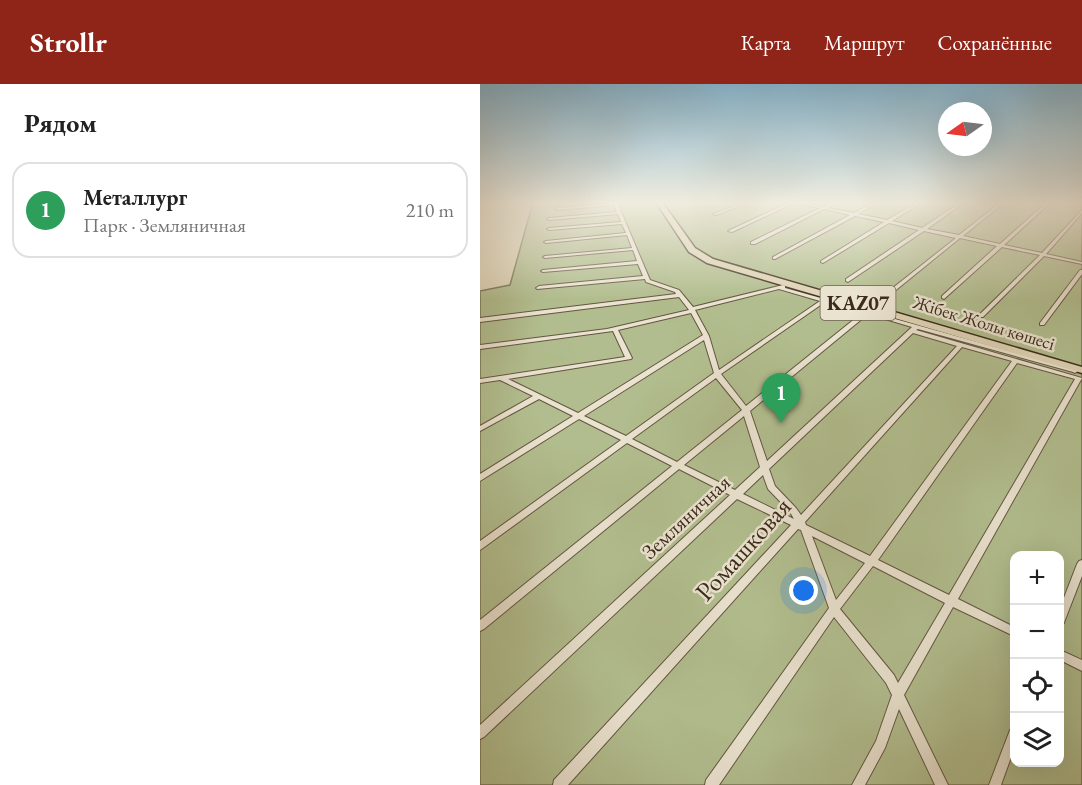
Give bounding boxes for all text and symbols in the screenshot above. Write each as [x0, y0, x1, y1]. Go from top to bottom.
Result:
text: Strollr [30, 24, 107, 60]
text: Карта [741, 29, 791, 56]
text: Маршрут [824, 29, 905, 56]
text: Сохранённые [938, 29, 1052, 56]
north arrow [938, 102, 992, 156]
text: Рядом [24, 106, 97, 140]
text: Металлург [83, 183, 187, 212]
text: 1 [40, 197, 51, 223]
text: 210 m [406, 197, 454, 223]
text: Парк · Земляничная [83, 212, 246, 238]
road number: KAZ07 [820, 286, 896, 320]
street label: Жібек Жолы көшесі [910, 290, 1058, 355]
pin: 1 [762, 374, 800, 423]
street label: Земляничная [636, 469, 736, 565]
street label: Ромашковая [688, 490, 798, 608]
map controls [1010, 551, 1064, 767]
button: + [1010, 551, 1064, 605]
your location [789, 576, 818, 605]
button: − [1010, 605, 1064, 659]
button: locate [1010, 659, 1064, 713]
button: layers [1010, 713, 1064, 767]

